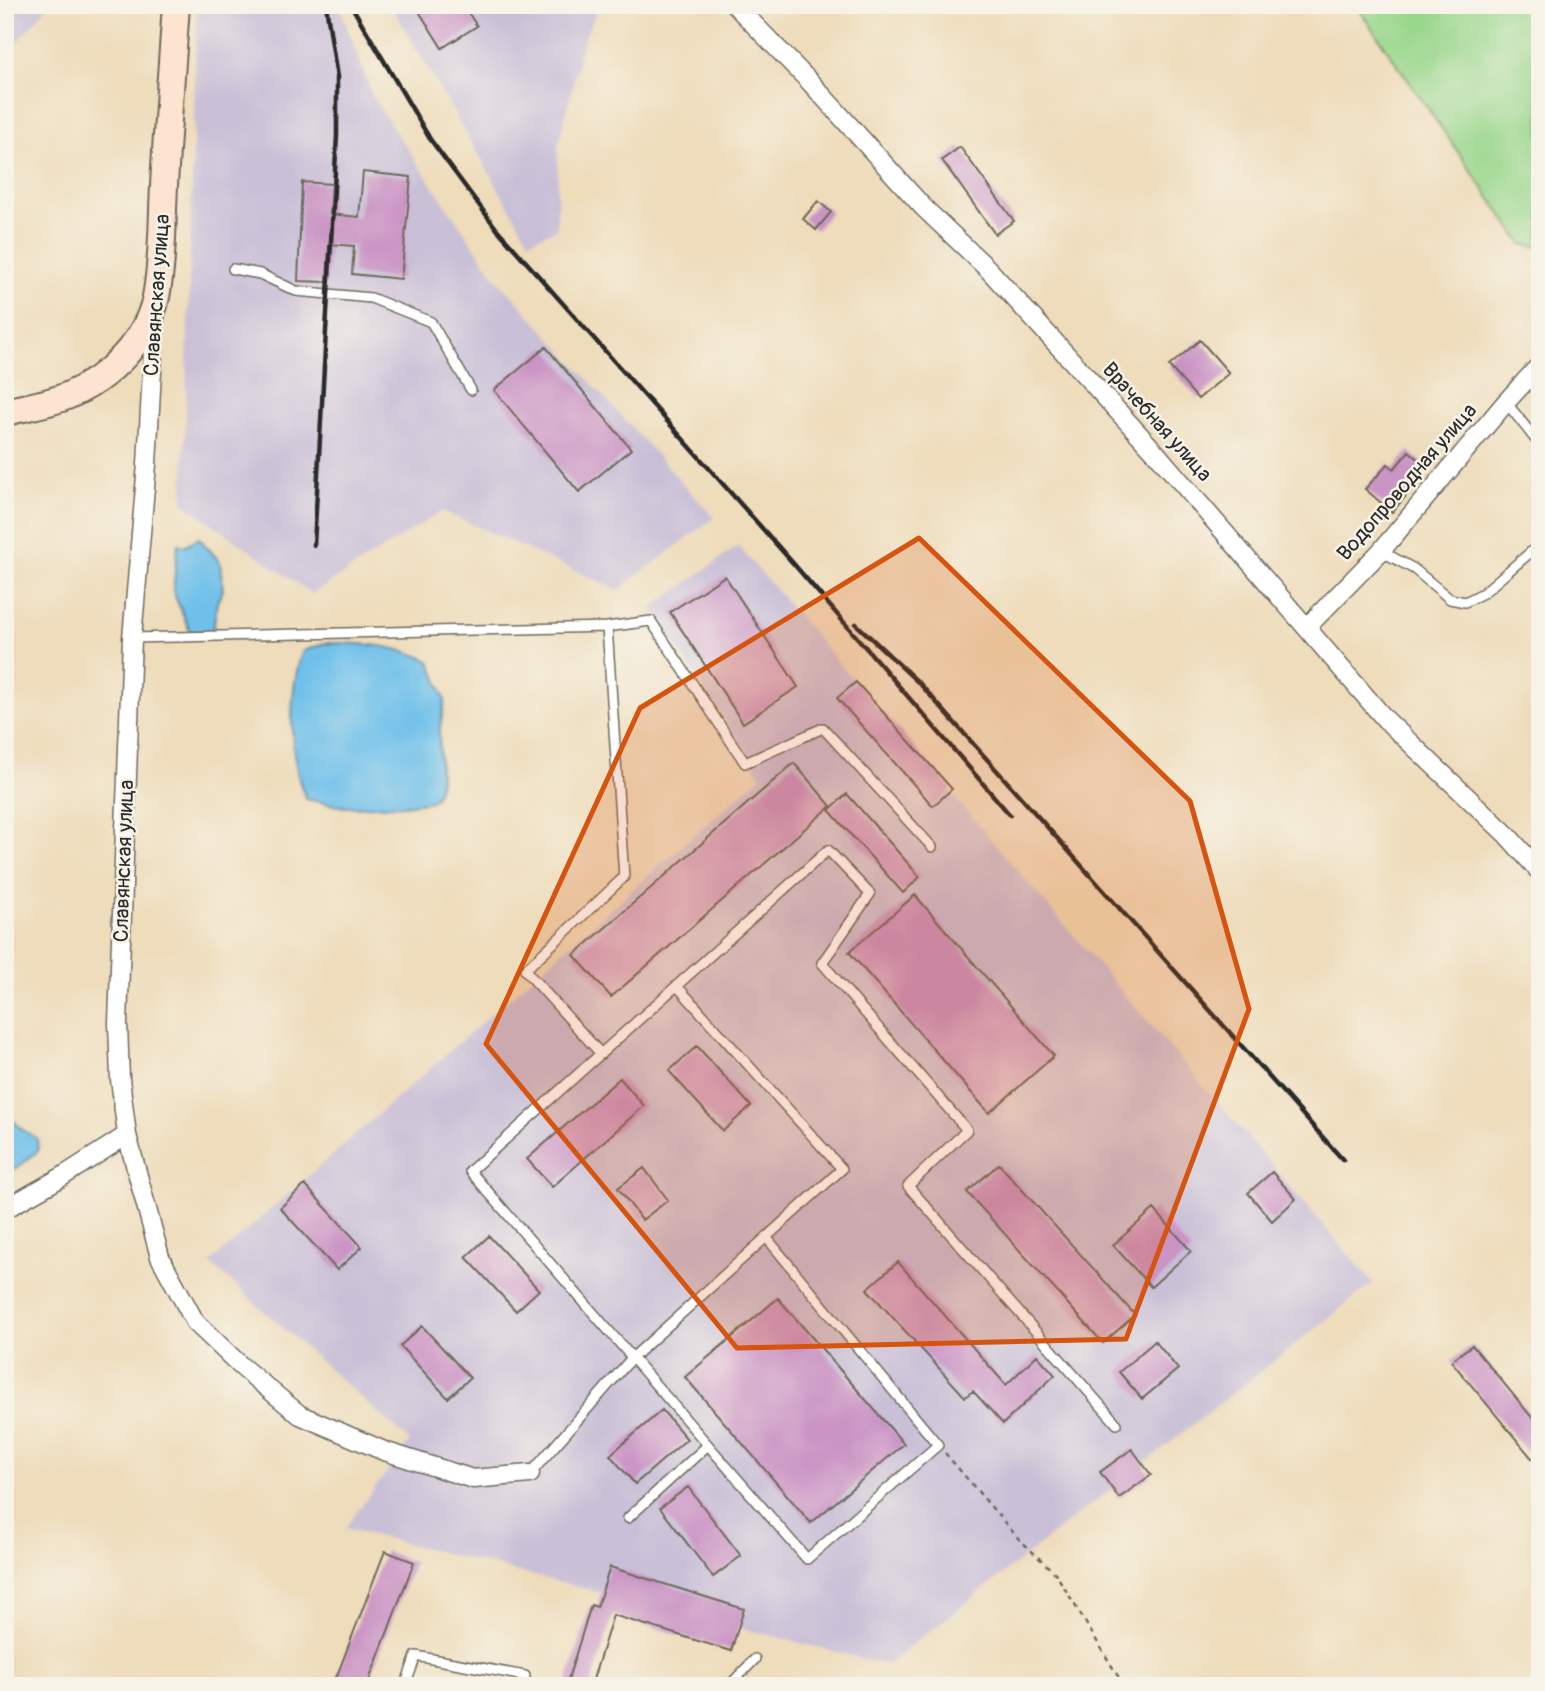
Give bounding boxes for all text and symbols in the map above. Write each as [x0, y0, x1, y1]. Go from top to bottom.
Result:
street label: Славянская улица [138, 213, 176, 377]
street label: Врачебная улица [1096, 357, 1218, 487]
street label: Водопроводная улица [1331, 398, 1483, 566]
street label: Славянская улица [108, 779, 140, 943]

